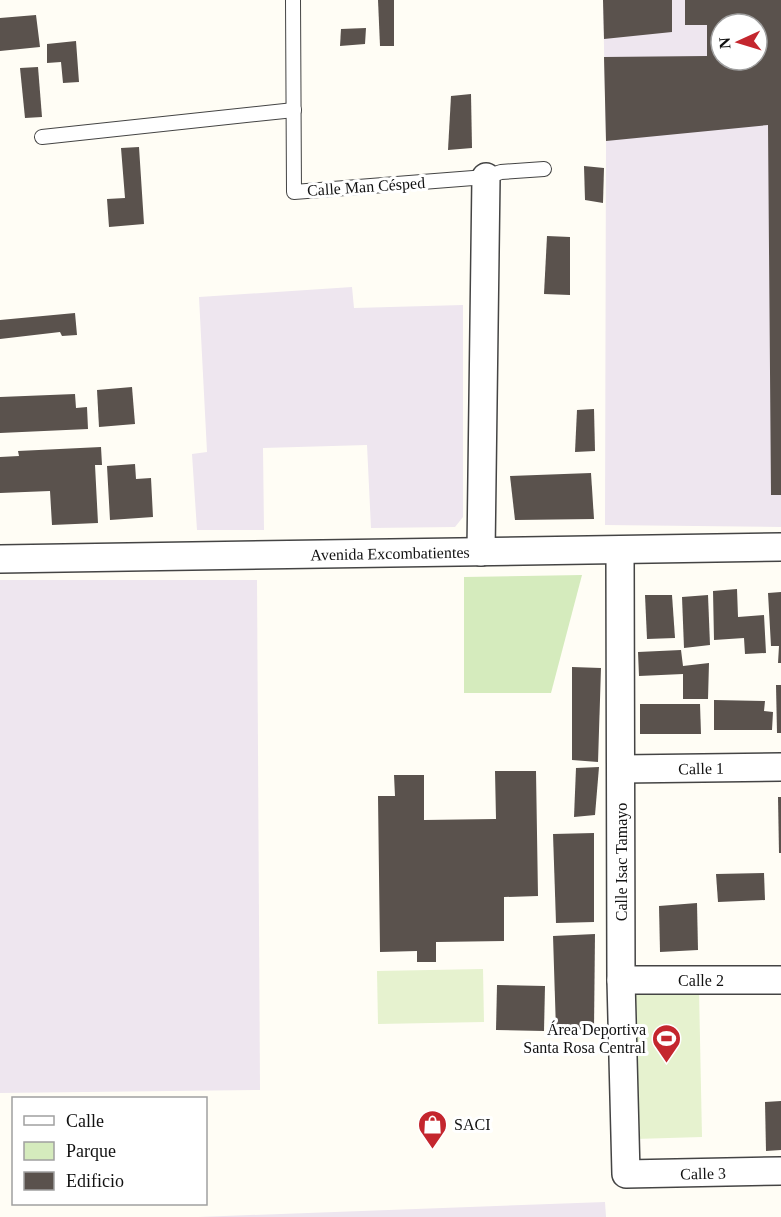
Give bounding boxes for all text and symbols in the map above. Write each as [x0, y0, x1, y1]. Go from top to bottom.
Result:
north arrow [709, 12, 769, 72]
text: N [716, 36, 733, 49]
street label: Calle Man Césped [306, 174, 426, 200]
street label: Avenida Excombatientes [310, 544, 470, 563]
street label: Calle 1 [678, 760, 724, 777]
street label: Calle Isac Tamayo [613, 803, 631, 921]
street label: Calle 2 [678, 972, 724, 989]
place label: Área Deportiva Santa Rosa Central [523, 1020, 647, 1056]
sports icon: Área Deportiva Santa Rosa Central [651, 1022, 683, 1064]
legend [12, 1097, 207, 1205]
shop icon: SACI [417, 1108, 449, 1150]
text: Calle [66, 1111, 104, 1131]
place label: SACI [454, 1116, 490, 1133]
text: Parque [66, 1141, 116, 1161]
street label: Calle 3 [680, 1165, 726, 1182]
text: Edificio [66, 1171, 124, 1191]

